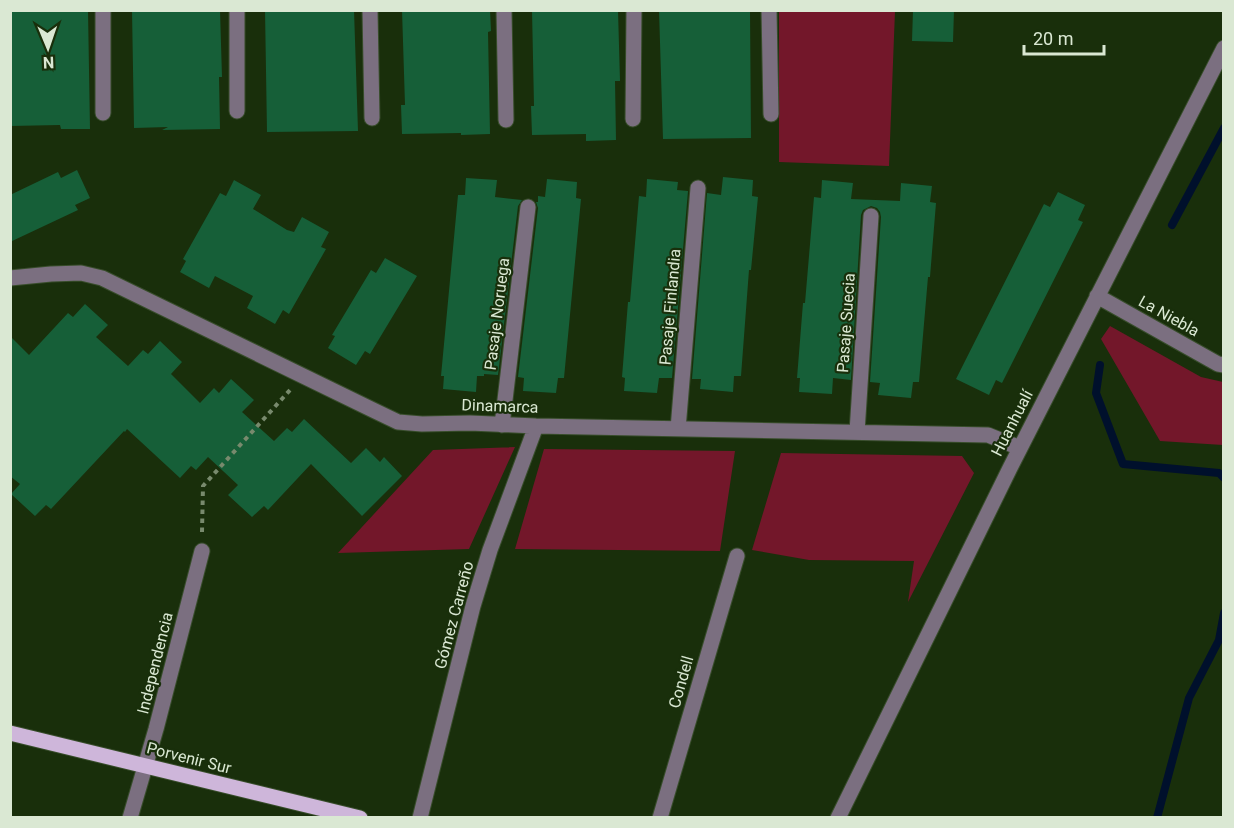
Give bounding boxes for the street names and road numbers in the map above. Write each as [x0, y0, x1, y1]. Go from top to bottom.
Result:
street label: Pasaje Finlandia [655, 248, 685, 366]
street label: Pasaje Noruega [481, 257, 513, 371]
street label: Pasaje Suecia [833, 273, 859, 373]
street label: La Niebla [1135, 292, 1203, 340]
street label: Huanhualí [987, 386, 1037, 459]
street label: Dinamarca [461, 395, 539, 417]
street label: Gómez Carreño [430, 559, 478, 671]
street label: Independencia [133, 610, 177, 716]
street label: Condell [664, 654, 698, 710]
street label: Porvenir Sur [145, 738, 234, 778]

